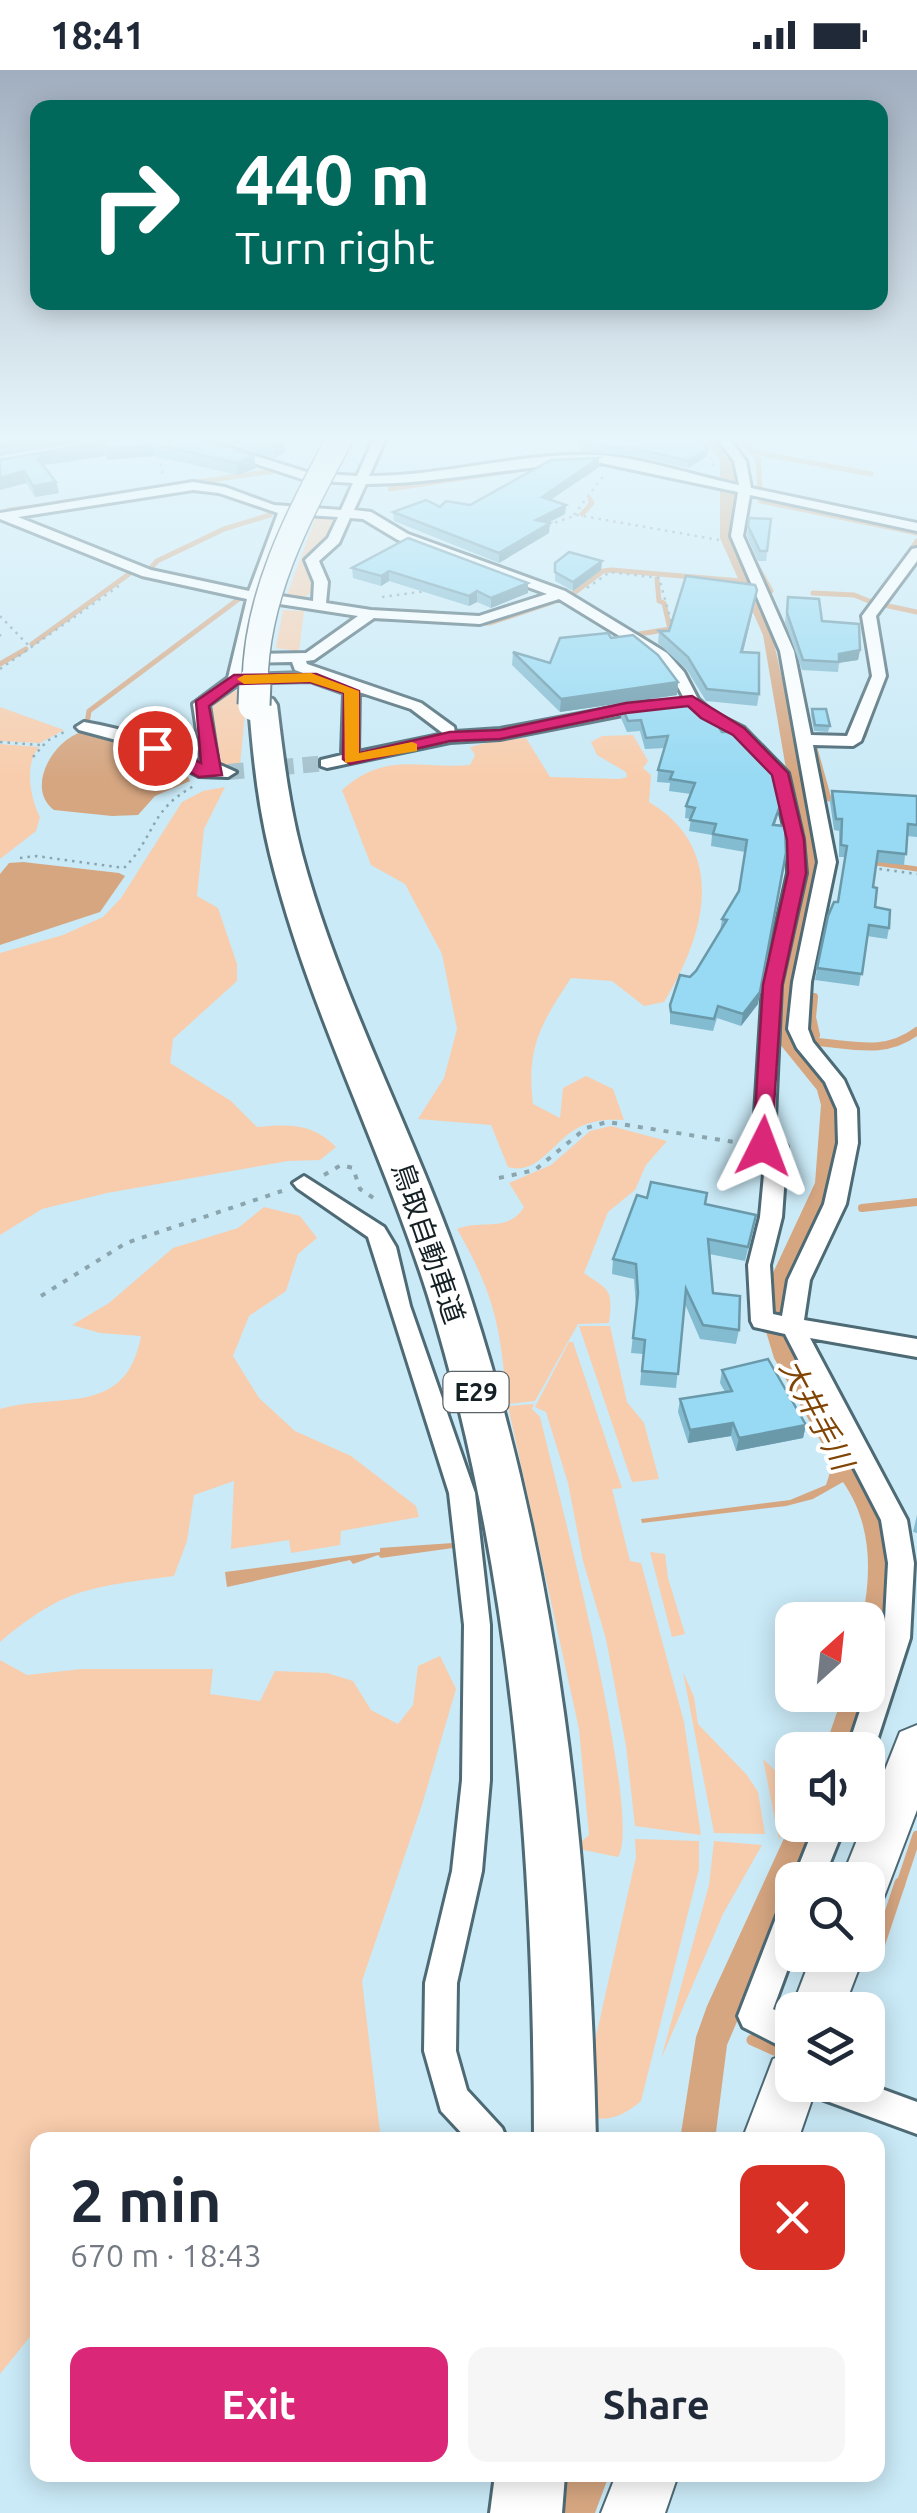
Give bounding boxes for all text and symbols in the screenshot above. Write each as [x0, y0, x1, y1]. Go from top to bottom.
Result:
text: 18:41 [50, 14, 145, 56]
icon: right [70, 140, 200, 270]
text: 440 m [235, 140, 430, 218]
text: Turn right [235, 222, 435, 273]
pin [113, 706, 198, 791]
icon: arrive [128, 721, 183, 776]
position arrow [711, 1094, 815, 1198]
street label: 鳥取自動車道 [387, 1159, 471, 1327]
water label: 大井手川 [774, 1353, 862, 1478]
road number: E29 [444, 1372, 508, 1412]
north arrow [775, 1602, 885, 1712]
map controls [775, 1602, 885, 2102]
button: sound [775, 1732, 885, 1842]
button: search [775, 1862, 885, 1972]
button: layers [775, 1992, 885, 2102]
button: close [740, 2165, 845, 2270]
text: 2 min [70, 2166, 222, 2233]
text: 670 m · 18:43 [70, 2237, 262, 2273]
button: Exit [70, 2347, 448, 2462]
button: Share [468, 2347, 845, 2462]

